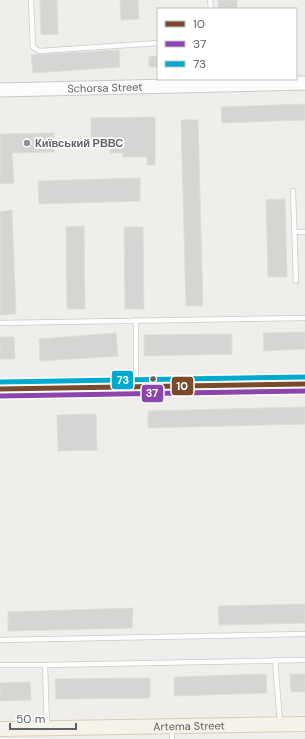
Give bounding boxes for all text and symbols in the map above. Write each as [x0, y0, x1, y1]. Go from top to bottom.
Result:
legend [157, 8, 297, 80]
text: 10 [193, 16, 205, 32]
text: 37 [193, 36, 206, 52]
text: 73 [193, 56, 206, 72]
street label: Schorsa Street [67, 80, 143, 95]
place label: Київський РВВС [35, 136, 123, 150]
marker: Київський РВВС [22, 138, 32, 148]
line badge: 73 [111, 370, 134, 390]
text: 73 [117, 373, 129, 387]
unlabelled marker [148, 374, 158, 384]
line badge: 10 [171, 376, 194, 396]
text: 10 [176, 379, 188, 393]
line badge: 37 [141, 384, 164, 403]
text: 37 [146, 386, 158, 400]
scale bar [10, 705, 76, 731]
text: 50 m [16, 711, 45, 727]
street label: Artema Street [153, 718, 225, 733]

